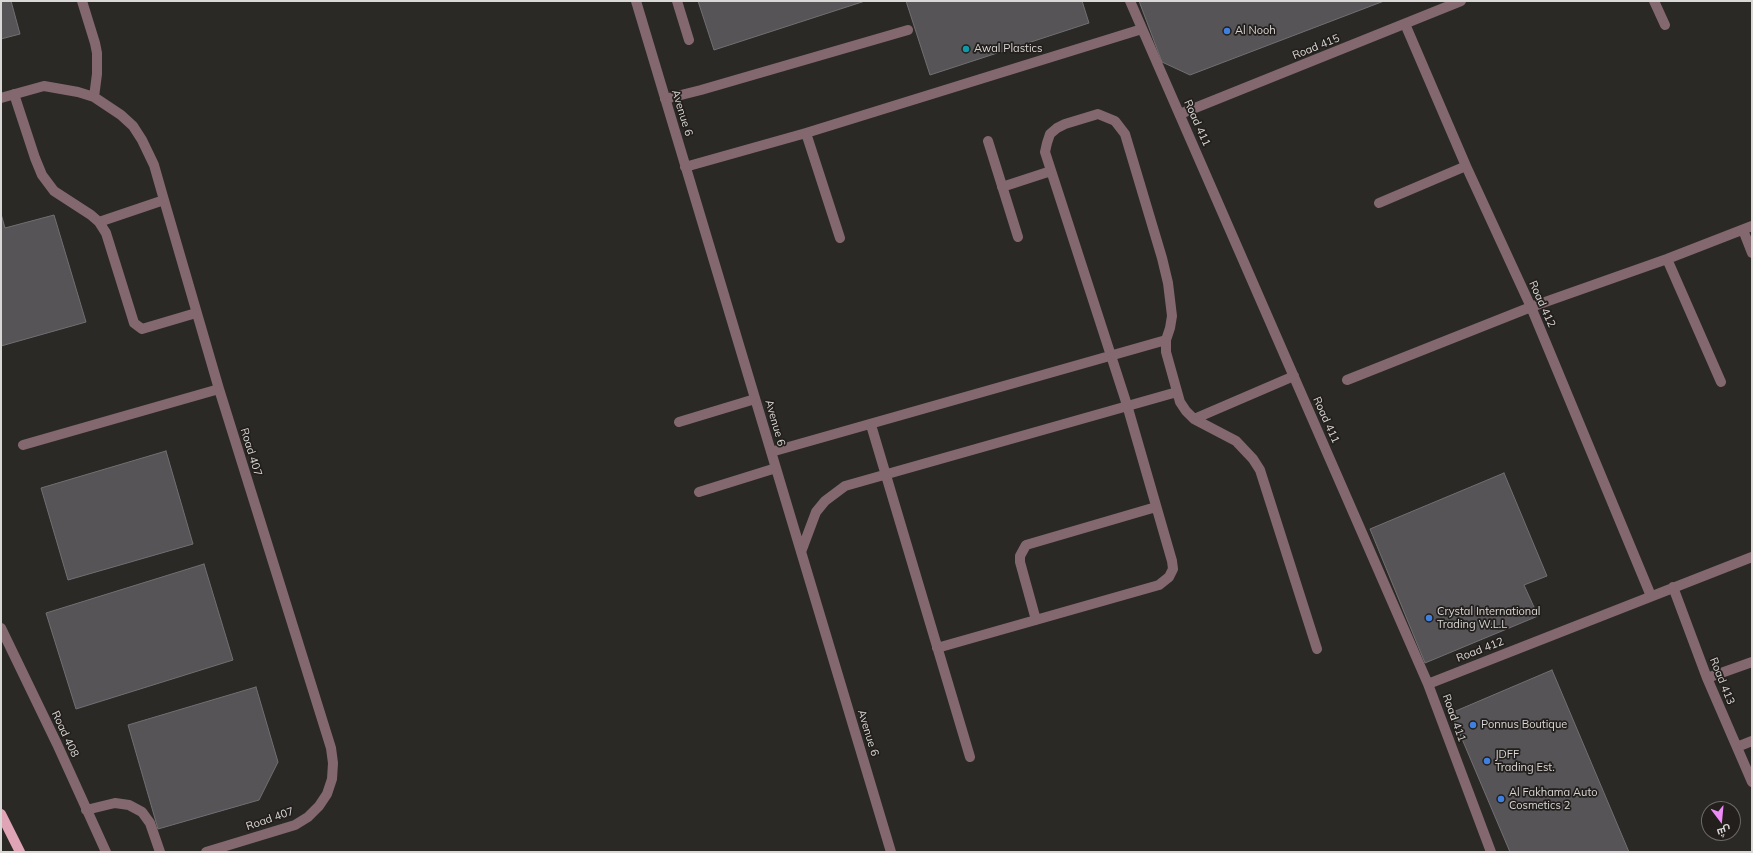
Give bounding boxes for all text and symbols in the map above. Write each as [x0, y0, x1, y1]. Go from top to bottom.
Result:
place label: Al Nooh [1235, 24, 1276, 38]
marker: Al Nooh [1222, 26, 1232, 36]
street label: Road 415 [1291, 32, 1341, 62]
place label: Awal Plastics [974, 42, 1042, 56]
marker: Awal Plastics [961, 44, 971, 54]
street label: Avenue 6 [669, 88, 695, 138]
street label: Road 411 [1181, 98, 1213, 148]
street label: Road 412 [1526, 279, 1558, 329]
street label: Road 411 [1310, 395, 1342, 445]
street label: Avenue 6 [762, 398, 788, 448]
street label: Road 407 [237, 426, 265, 478]
place label: Crystal International Trading W.L.L [1437, 605, 1540, 631]
marker: Crystal International Trading W.L.L [1424, 613, 1434, 623]
street label: Road 412 [1454, 635, 1506, 665]
street label: Road 413 [1707, 656, 1737, 706]
street label: Road 411 [1439, 692, 1469, 744]
street label: Avenue 6 [855, 708, 881, 758]
street label: Road 408 [49, 709, 81, 759]
place label: Ponnus Boutique [1481, 718, 1567, 732]
marker: Ponnus Boutique [1468, 720, 1478, 730]
place label: JDFF Trading Est. [1495, 748, 1555, 774]
marker: JDFF Trading Est. [1482, 756, 1492, 766]
place label: Al Fakhama Auto Cosmetics 2 [1509, 786, 1597, 812]
marker: Al Fakhama Auto Cosmetics 2 [1496, 794, 1506, 804]
north arrow [1701, 801, 1741, 841]
street label: Road 407 [244, 805, 296, 833]
text: ش [1715, 823, 1733, 840]

